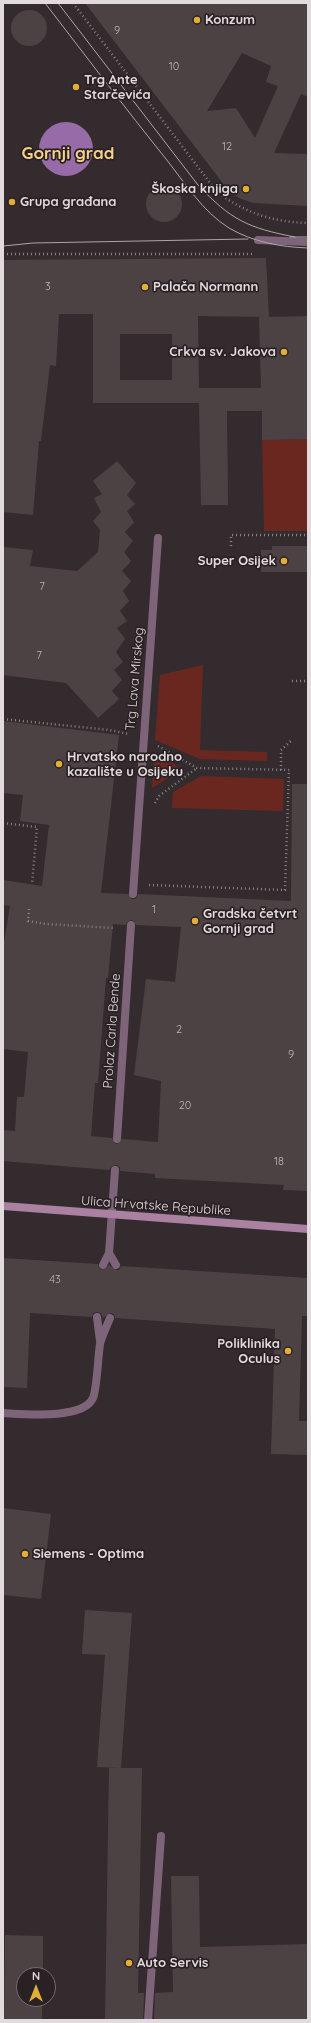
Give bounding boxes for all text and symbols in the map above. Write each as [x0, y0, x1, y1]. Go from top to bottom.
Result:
place label: Konzum [205, 12, 255, 28]
marker: Konzum [192, 15, 202, 25]
house number: 9 [114, 24, 120, 38]
house number: 10 [169, 60, 179, 74]
place label: Trg Ante Starčevića [84, 72, 151, 103]
marker: Trg Ante Starčevića [71, 82, 81, 92]
house number: 12 [222, 140, 232, 154]
district label: Gornji grad [22, 144, 114, 164]
place label: Škoska knjiga [151, 181, 238, 197]
marker: Škoska knjiga [241, 184, 251, 194]
place label: Grupa građana [20, 194, 116, 210]
marker: Grupa građana [7, 197, 17, 207]
place label: Palača Normann [153, 279, 258, 295]
house number: 3 [45, 280, 51, 294]
marker: Palača Normann [140, 282, 150, 292]
place label: Crkva sv. Jakova [169, 344, 276, 360]
marker: Crkva sv. Jakova [279, 347, 289, 357]
place label: Super Osijek [198, 553, 276, 569]
marker: Super Osijek [279, 556, 289, 566]
house number: 7 [39, 580, 45, 594]
street label: Trg Lava Mirskog [123, 627, 147, 731]
house number: 7 [36, 649, 42, 663]
place label: Hrvatsko narodno kazalište u Osijeku [67, 749, 183, 780]
marker: Hrvatsko narodno kazalište u Osijeku [54, 759, 64, 769]
house number: 1 [152, 903, 156, 917]
place label: Gradska četvrt Gornji grad [203, 906, 297, 937]
marker: Gradska četvrt Gornji grad [190, 916, 200, 926]
street label: Prolaz Carla Bende [100, 973, 124, 1089]
house number: 2 [176, 1023, 182, 1037]
house number: 9 [288, 1048, 294, 1062]
house number: 20 [179, 1099, 191, 1113]
house number: 18 [274, 1155, 284, 1169]
street label: Ulica Hrvatske Republike [81, 1193, 231, 1219]
house number: 43 [49, 1273, 61, 1287]
place label: Poliklinika Oculus [217, 1336, 280, 1367]
marker: Poliklinika Oculus [283, 1346, 293, 1356]
place label: Siemens - Optima [33, 1546, 144, 1562]
marker: Siemens - Optima [20, 1549, 30, 1559]
place label: Auto Servis [137, 1955, 208, 1971]
marker: Auto Servis [124, 1958, 134, 1968]
north arrow [16, 1967, 56, 2007]
text: N [32, 1969, 40, 1983]

